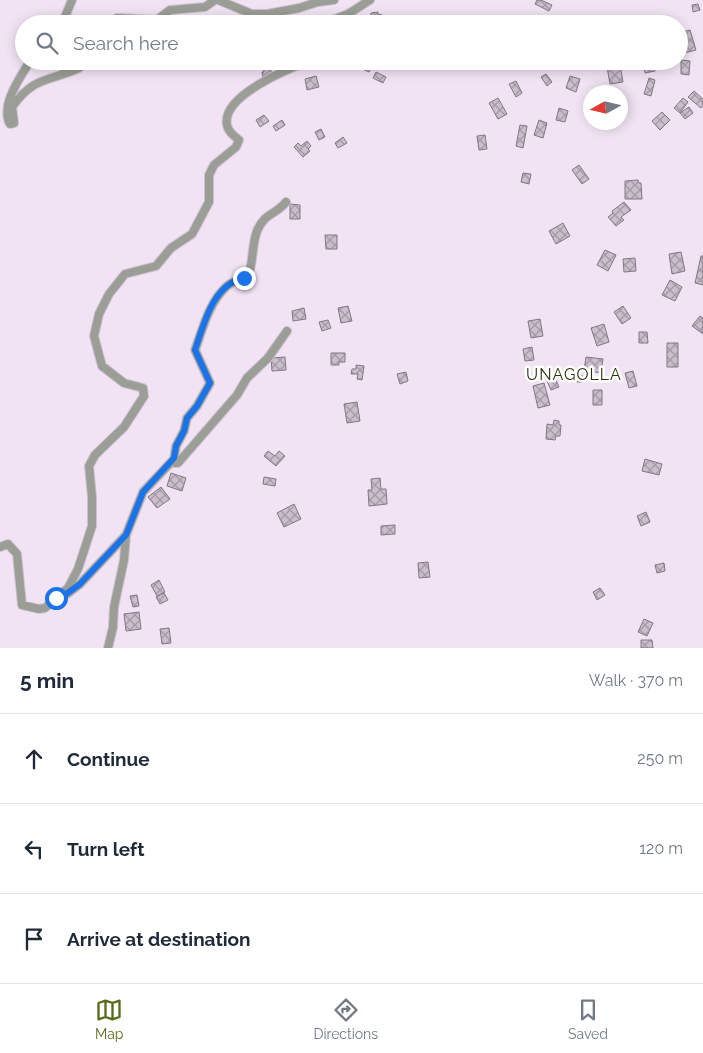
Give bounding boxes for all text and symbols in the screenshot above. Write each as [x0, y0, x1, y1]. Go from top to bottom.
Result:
search box [15, 15, 688, 70]
icon: search [33, 29, 61, 57]
text: Search here [73, 32, 179, 54]
north arrow [583, 85, 628, 130]
route end [233, 267, 256, 290]
district label: UNAGOLLA [526, 365, 622, 384]
route start [45, 587, 68, 610]
text: 5 min [20, 668, 74, 693]
text: Walk · 370 m [589, 671, 683, 690]
icon: ahead [20, 745, 48, 773]
text: Continue [67, 748, 150, 770]
text: 250 m [637, 749, 683, 768]
icon: left [20, 835, 48, 863]
text: Turn left [67, 838, 144, 860]
text: 120 m [639, 839, 683, 858]
icon: arrive [20, 925, 48, 953]
text: Arrive at destination [67, 928, 251, 950]
tab: Map [95, 996, 123, 1042]
tab: Directions [313, 996, 378, 1042]
tab: Saved [568, 996, 608, 1042]

